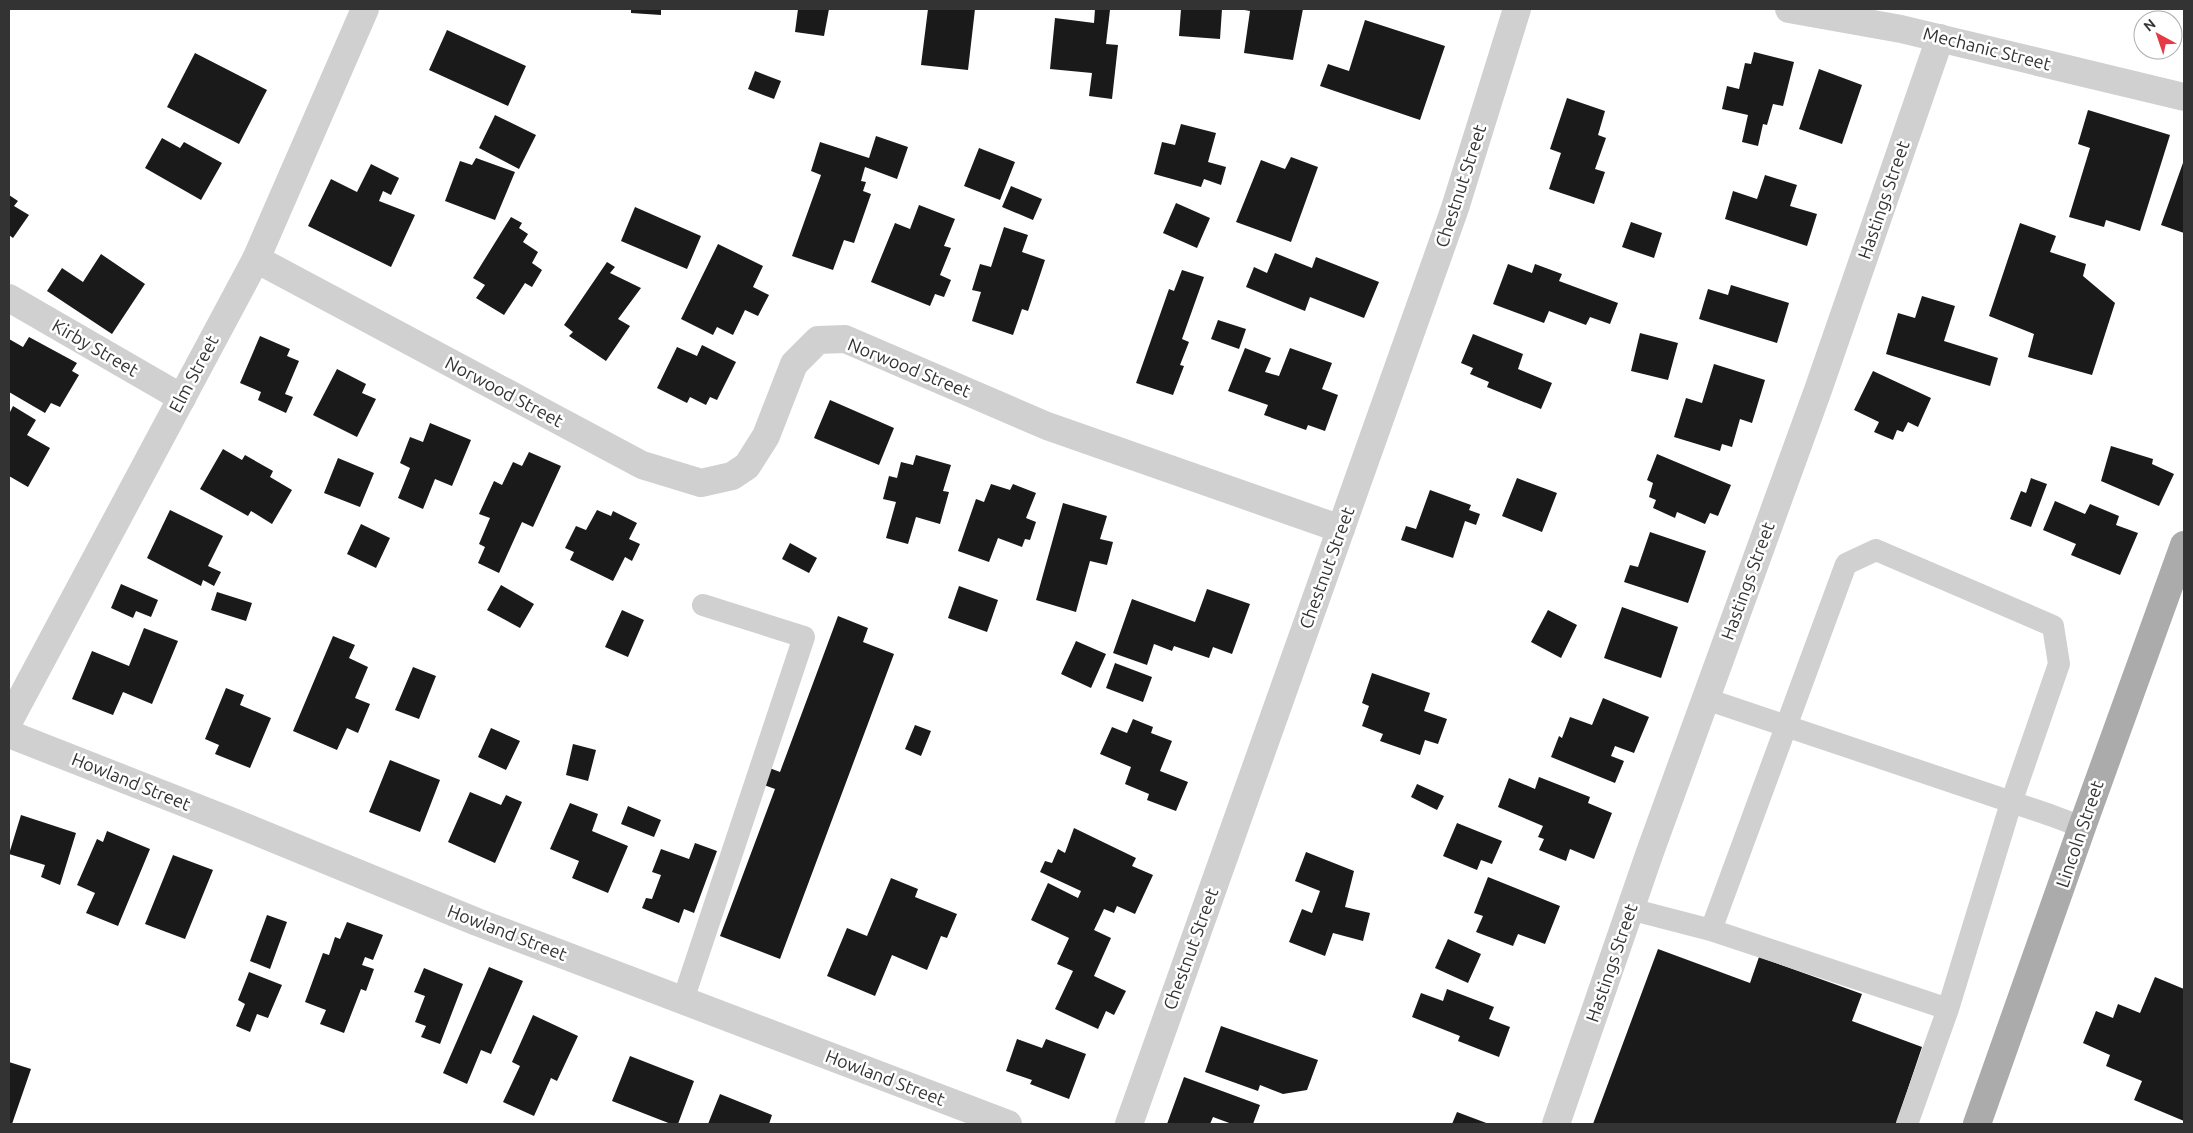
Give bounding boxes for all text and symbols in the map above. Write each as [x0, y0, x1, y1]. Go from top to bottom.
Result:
north arrow [2133, 10, 2183, 60]
text: N [2140, 16, 2159, 35]
street label: Mechanic Street [1921, 22, 2053, 74]
street label: Chestnut Street [1431, 122, 1489, 250]
street label: Hastings Street [1853, 138, 1913, 262]
street label: Kirby Street [49, 314, 142, 380]
street label: Elm Street [164, 331, 222, 416]
street label: Norwood Street [845, 333, 974, 401]
street label: Norwood Street [442, 352, 567, 431]
street label: Chestnut Street [1295, 504, 1357, 631]
street label: Hastings Street [1716, 519, 1778, 642]
street label: Howland Street [69, 748, 194, 814]
street label: Lincoln Street [2051, 777, 2107, 890]
street label: Chestnut Street [1159, 885, 1221, 1012]
street label: Howland Street [445, 900, 570, 964]
street label: Hastings Street [1581, 901, 1641, 1025]
street label: Howland Street [823, 1045, 948, 1109]

